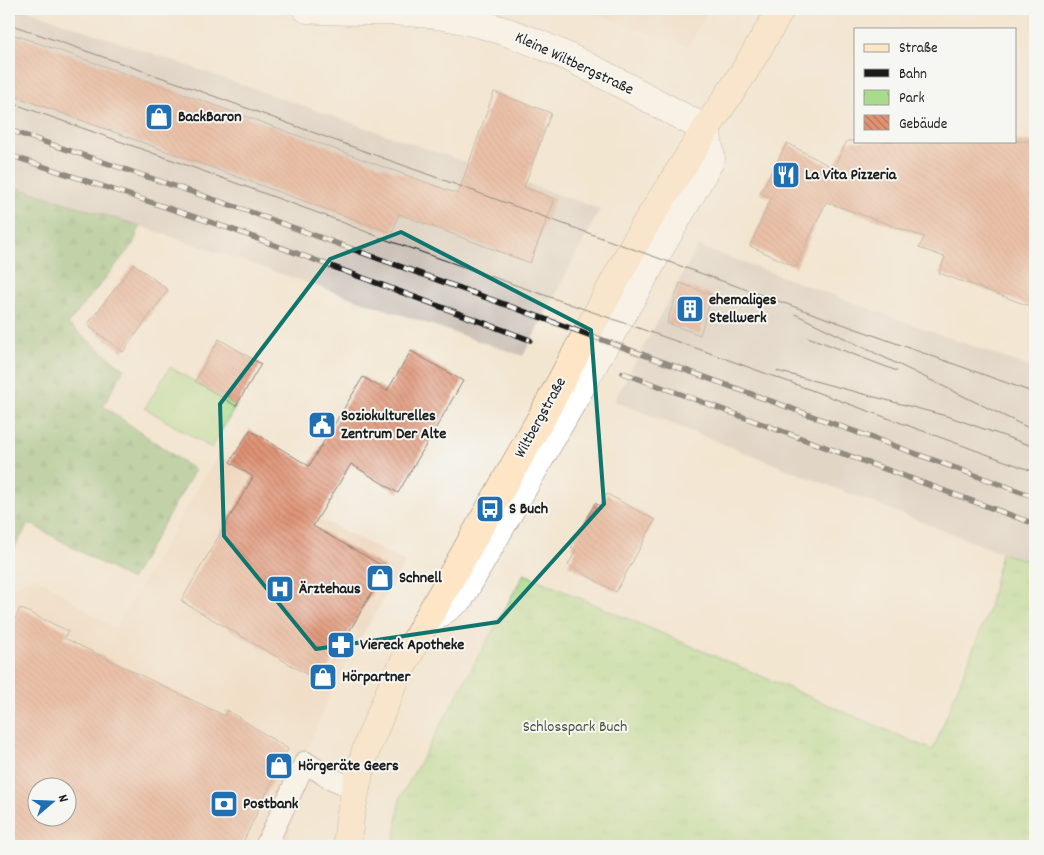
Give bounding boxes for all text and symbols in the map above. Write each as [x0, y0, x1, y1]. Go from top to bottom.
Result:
street label: Kleine Wiltbergstraße [511, 26, 637, 102]
legend [854, 28, 1016, 142]
text: Straße [899, 38, 938, 60]
text: Bahn [899, 64, 927, 86]
text: Park [899, 88, 925, 110]
shop icon: BackBaron [144, 102, 174, 132]
place label: BackBaron [178, 106, 242, 129]
text: Gebäude [899, 114, 948, 136]
restaurant icon: La Vita Pizzeria [771, 160, 801, 190]
place label: La Vita Pizzeria [805, 164, 898, 187]
place label: ehemaliges Stellwerk [709, 289, 777, 330]
building icon: ehemaliges Stellwerk [675, 294, 705, 324]
street label: Wiltbergstraße [509, 373, 573, 463]
place label: Soziokulturelles Zentrum Der Alte [341, 405, 446, 446]
public building icon: Soziokulturelles Zentrum Der Alte [307, 410, 337, 440]
bus stop icon: S Buch [475, 494, 505, 524]
place label: S Buch [509, 498, 548, 521]
shop icon: Schnell [365, 563, 395, 593]
place label: Schnell [399, 567, 442, 590]
hospital icon: Ärztehaus [265, 574, 295, 604]
place label: Ärztehaus [299, 578, 361, 601]
pharmacy icon: Viereck Apotheke [326, 630, 356, 660]
place label: Viereck Apotheke [360, 634, 464, 657]
shop icon: Hörpartner [308, 662, 338, 692]
place label: Hörpartner [342, 666, 411, 689]
park label: Schlosspark Buch [523, 716, 627, 739]
shop icon: Hörgeräte Geers [264, 751, 294, 781]
place label: Hörgeräte Geers [298, 755, 399, 778]
north arrow [28, 778, 78, 828]
bank icon: Postbank [209, 789, 239, 819]
text: N [52, 792, 73, 805]
place label: Postbank [243, 793, 299, 816]

